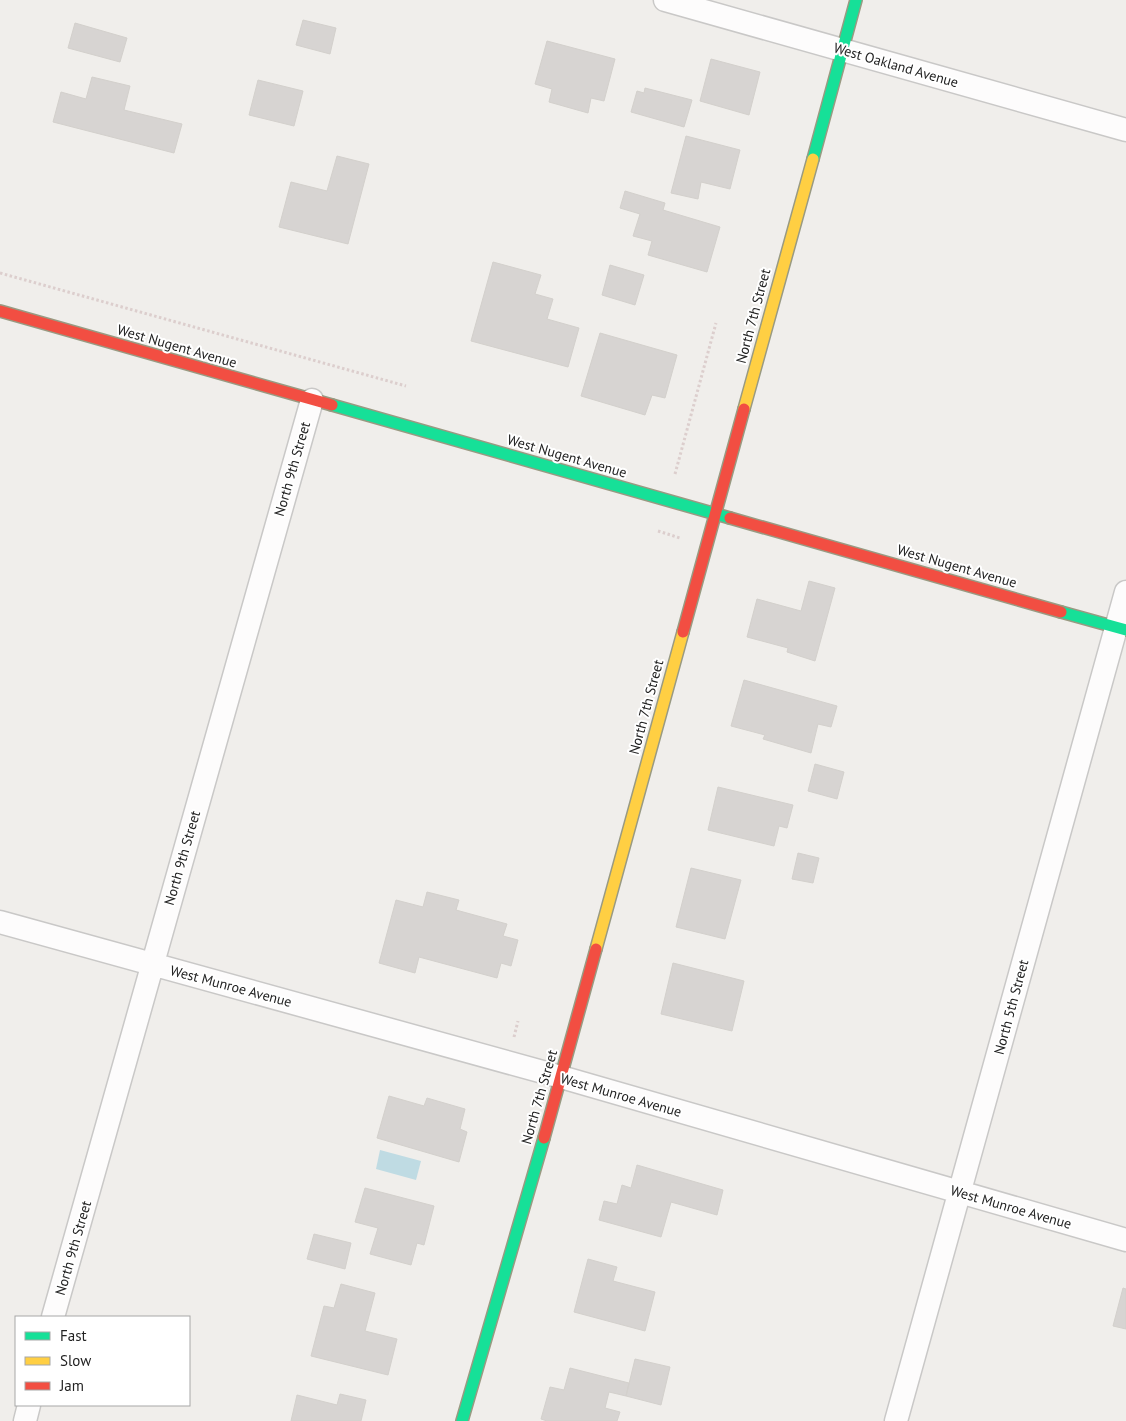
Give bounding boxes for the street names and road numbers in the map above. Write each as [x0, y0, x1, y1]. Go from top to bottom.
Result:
street label: West Oakland Avenue [832, 39, 960, 91]
street label: North 7th Street [732, 266, 774, 365]
street label: West Nugent Avenue [115, 320, 239, 372]
street label: North 9th Street [270, 419, 314, 518]
street label: West Nugent Avenue [505, 430, 629, 482]
street label: West Nugent Avenue [895, 540, 1019, 592]
street label: North 7th Street [625, 657, 667, 756]
street label: North 9th Street [160, 808, 204, 907]
street label: North 5th Street [990, 957, 1032, 1057]
street label: West Munroe Avenue [168, 961, 294, 1011]
street label: North 7th Street [517, 1047, 561, 1146]
street label: West Munroe Avenue [558, 1069, 684, 1121]
street label: West Munroe Avenue [948, 1181, 1074, 1233]
street label: North 9th Street [51, 1198, 95, 1297]

